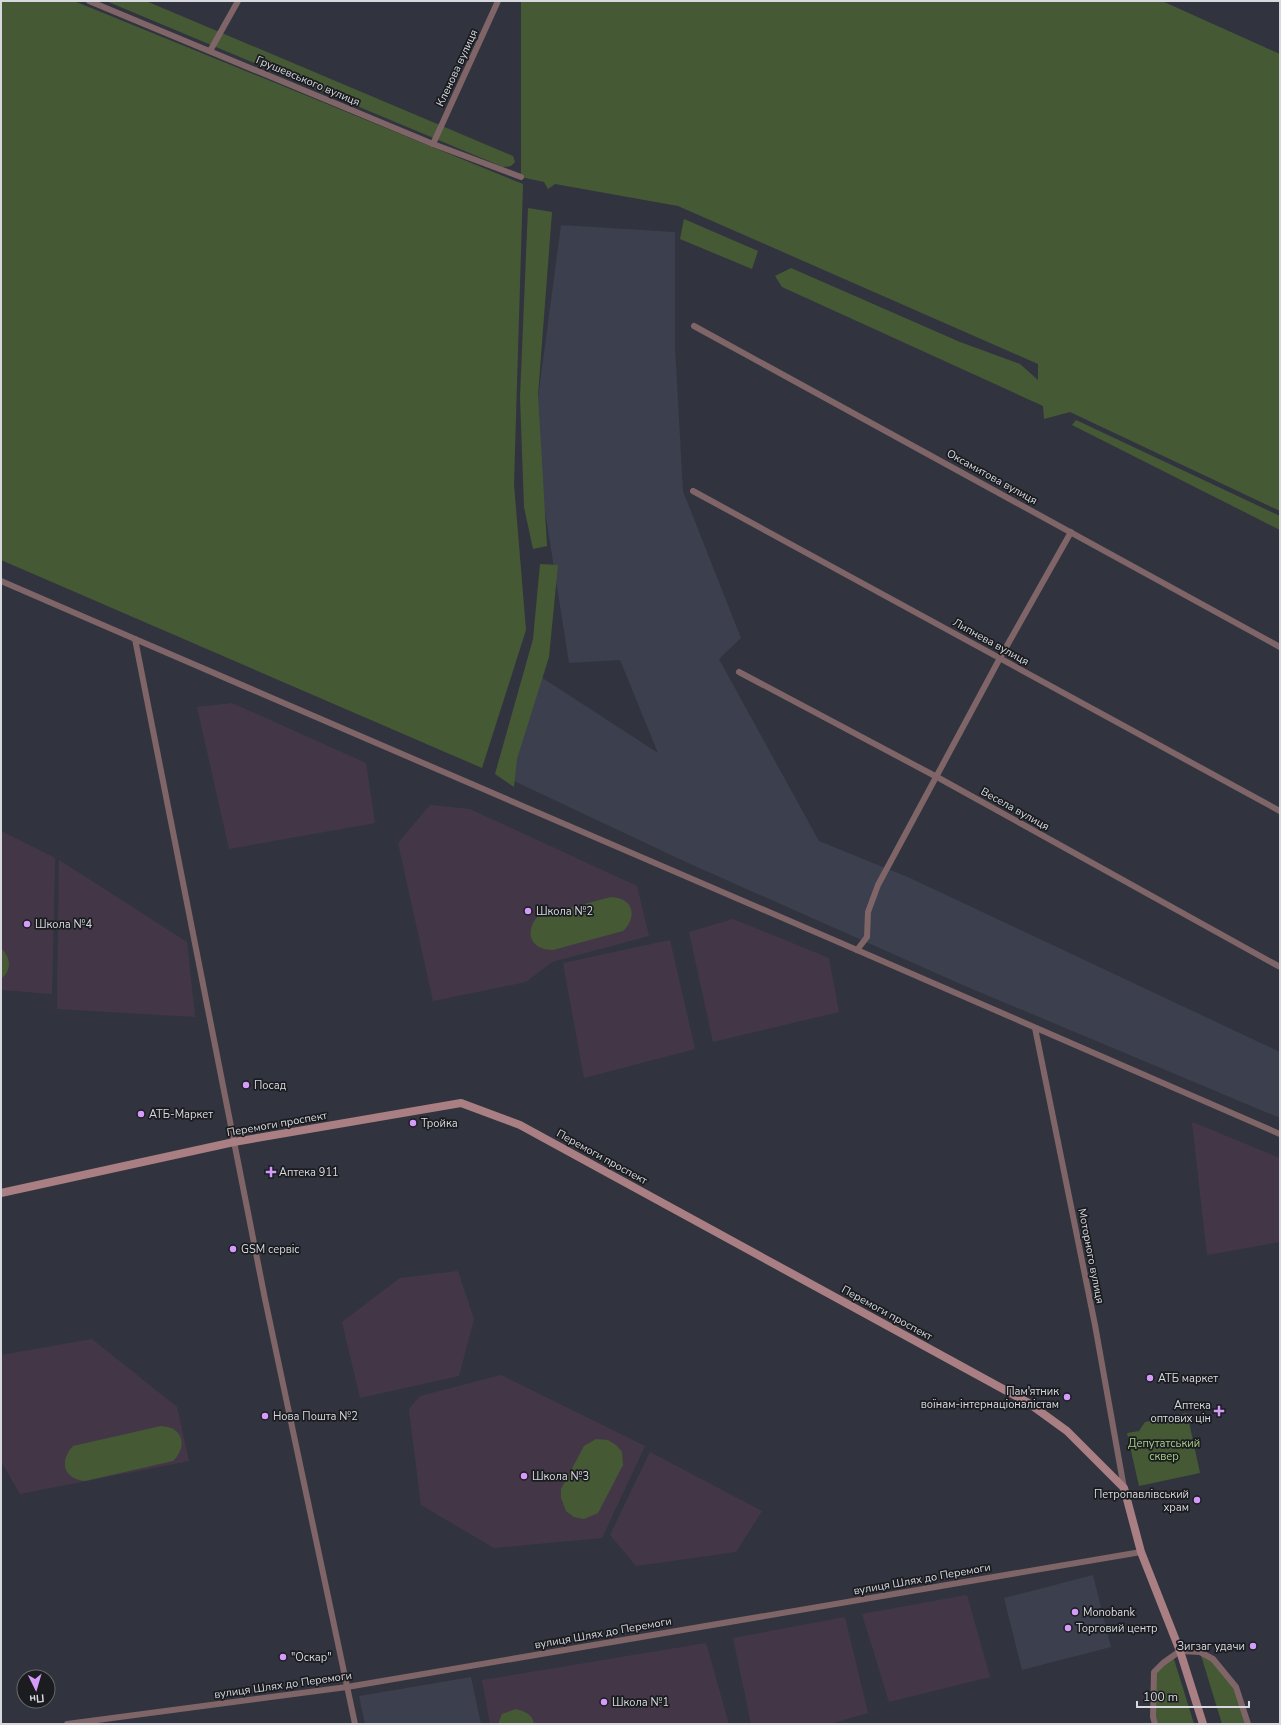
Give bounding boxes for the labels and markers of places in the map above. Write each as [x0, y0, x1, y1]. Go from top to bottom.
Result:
place label: Школа №2 [536, 904, 593, 919]
marker: Школа №2 [523, 906, 533, 916]
place label: Школа №4 [35, 917, 92, 932]
marker: Школа №4 [22, 919, 32, 929]
place label: Посад [254, 1078, 287, 1093]
marker: Посад [241, 1080, 251, 1090]
place label: АТБ-Маркет [149, 1107, 213, 1122]
marker: АТБ-Маркет [136, 1109, 146, 1119]
place label: Тройка [421, 1116, 458, 1131]
marker: Тройка [408, 1118, 418, 1128]
place label: Аптека 911 [279, 1165, 339, 1180]
marker: Аптека 911 [266, 1167, 276, 1177]
place label: GSM сервіс [241, 1242, 300, 1257]
marker: GSM сервіс [228, 1244, 238, 1254]
place label: АТБ маркет [1158, 1371, 1218, 1386]
marker: АТБ маркет [1145, 1373, 1155, 1383]
place label: Пам'ятник воїнам-інтернаціоналістам [921, 1384, 1059, 1412]
marker: Пам'ятник воїнам-інтернаціоналістам [1062, 1392, 1072, 1402]
place label: Аптека оптових цін [1150, 1398, 1211, 1426]
marker: Аптека оптових цін [1214, 1406, 1224, 1416]
place label: Нова Пошта №2 [273, 1409, 358, 1424]
marker: Нова Пошта №2 [260, 1411, 270, 1421]
place label: Школа №3 [532, 1469, 589, 1484]
marker: Школа №3 [519, 1471, 529, 1481]
place label: Петропавлівський храм [1094, 1487, 1189, 1515]
marker: Петропавлівський храм [1192, 1495, 1202, 1505]
place label: Monobank [1083, 1605, 1135, 1620]
marker: Monobank [1070, 1607, 1080, 1617]
place label: Торговий центр [1076, 1621, 1158, 1636]
marker: Торговий центр [1063, 1623, 1073, 1633]
place label: Зигзаг удачи [1177, 1639, 1245, 1654]
marker: Зигзаг удачи [1248, 1641, 1258, 1651]
place label: "Оскар" [291, 1650, 331, 1665]
marker: "Оскар" [278, 1652, 288, 1662]
place label: Школа №1 [612, 1695, 669, 1710]
marker: Школа №1 [599, 1697, 609, 1707]

